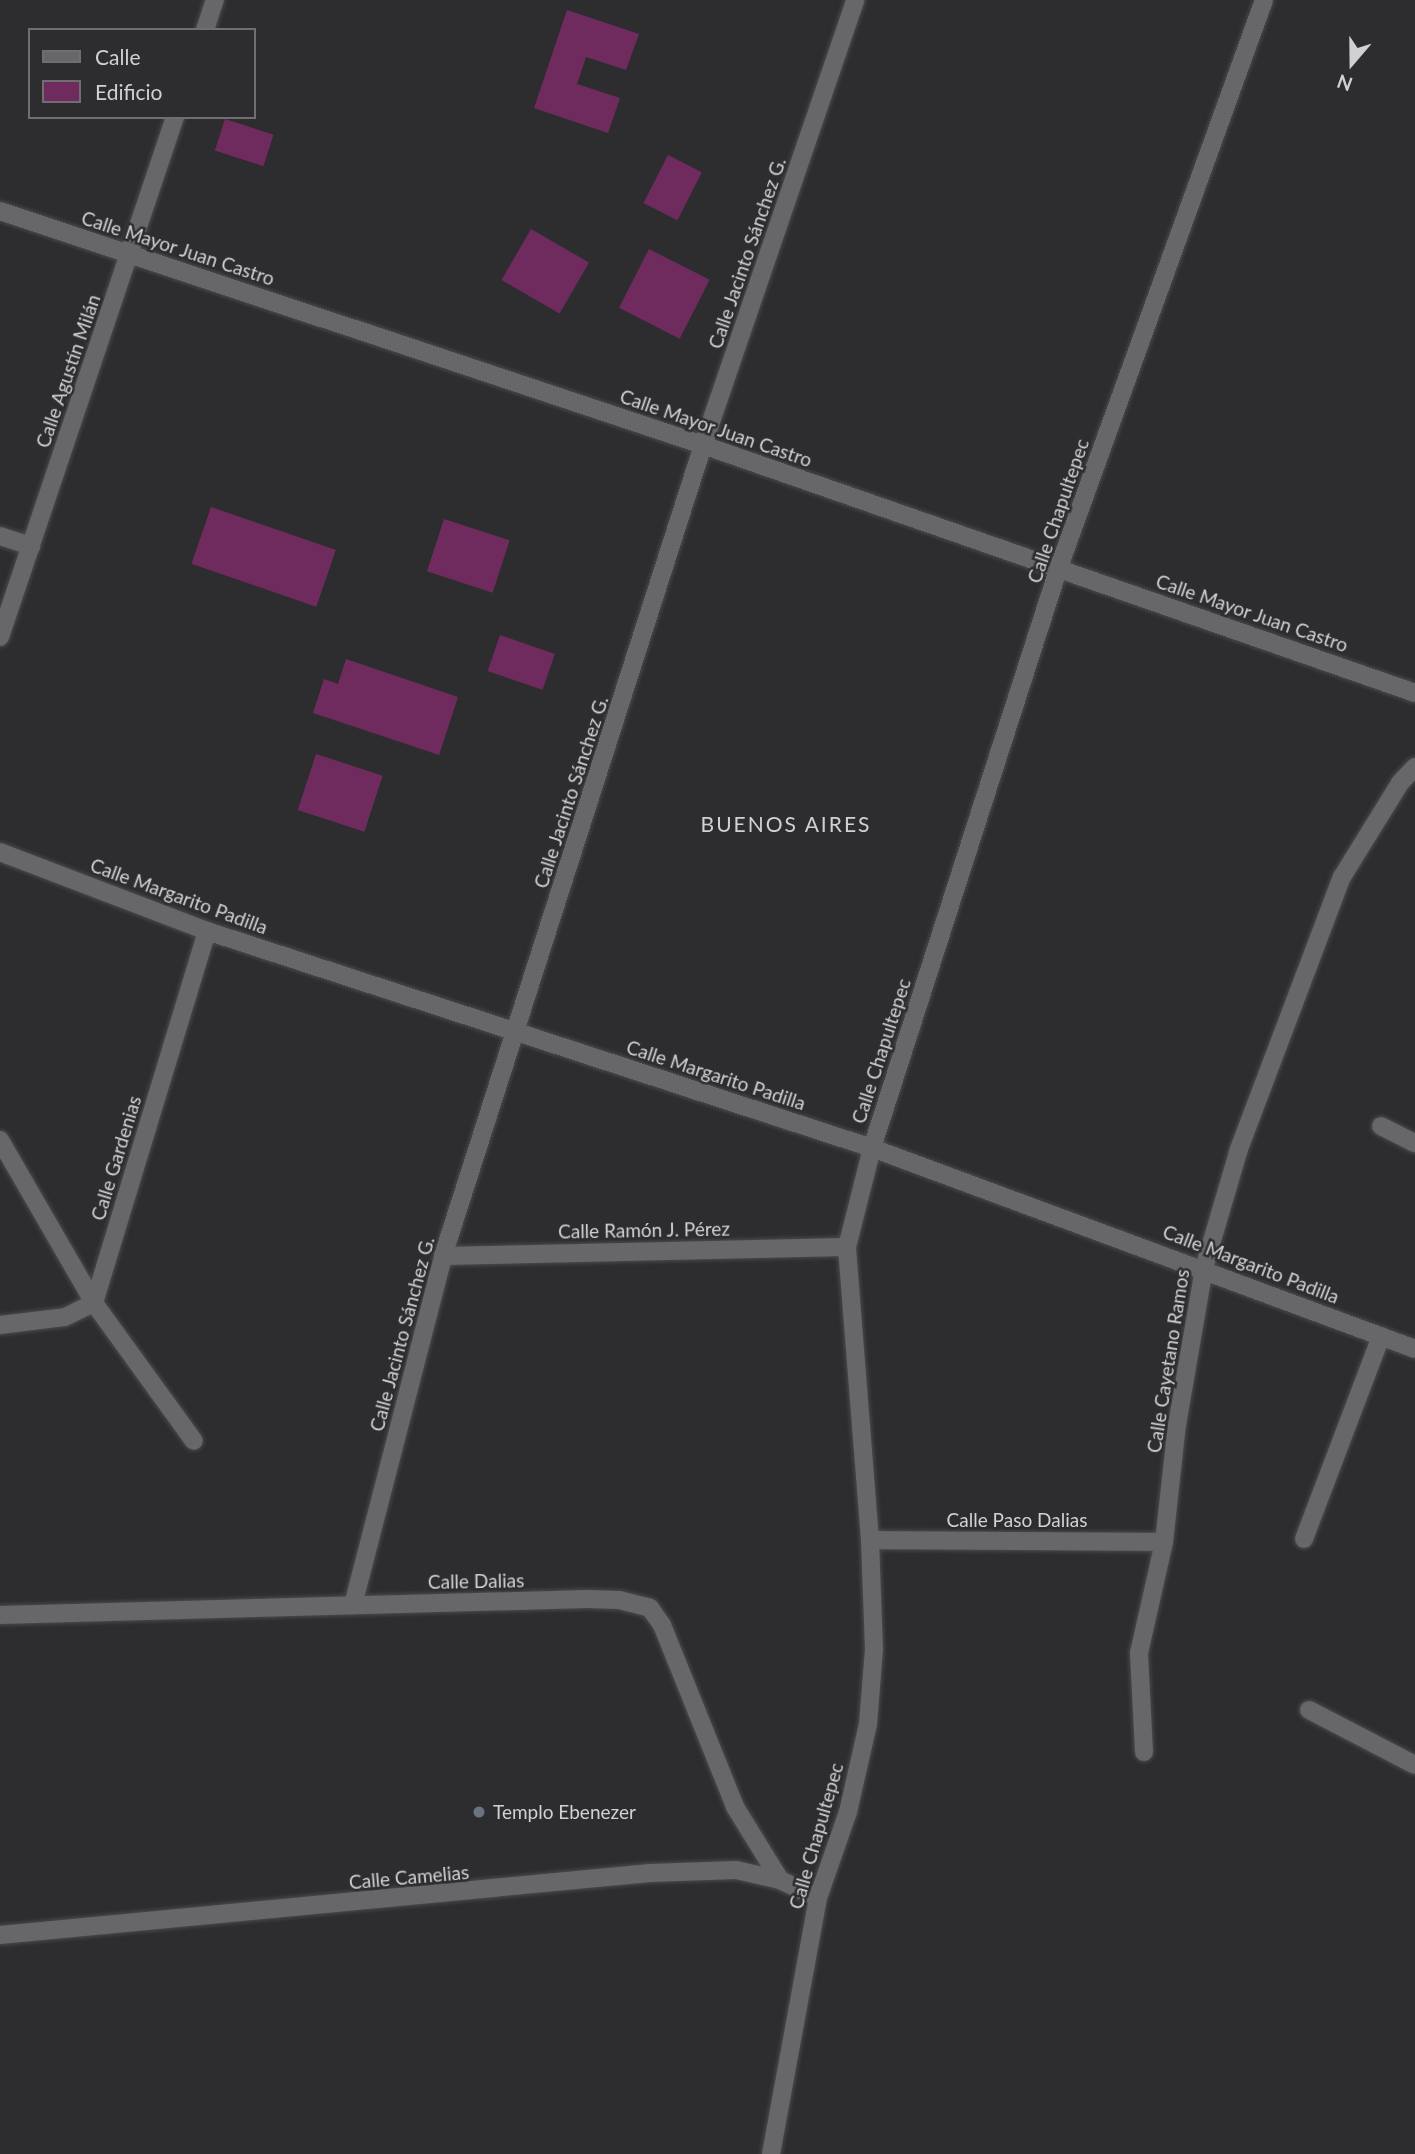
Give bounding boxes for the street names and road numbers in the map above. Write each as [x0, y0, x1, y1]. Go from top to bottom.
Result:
street label: Calle Jacinto Sánchez G. [703, 154, 791, 352]
street label: Calle Mayor Juan Castro [78, 206, 278, 290]
street label: Calle Agustín Milán [31, 291, 105, 451]
street label: Calle Mayor Juan Castro [617, 384, 815, 472]
street label: Calle Chapultepec [1023, 436, 1093, 586]
street label: Calle Mayor Juan Castro [1153, 569, 1351, 657]
street label: Calle Jacinto Sánchez G. [529, 693, 613, 891]
street label: Calle Margarito Padilla [87, 853, 271, 939]
street label: Calle Chapultepec [847, 976, 915, 1126]
street label: Calle Margarito Padilla [624, 1035, 808, 1115]
street label: Calle Gardenias [86, 1093, 146, 1223]
street label: Calle Ramón J. Pérez [558, 1217, 730, 1243]
street label: Calle Margarito Padilla [1160, 1220, 1342, 1308]
street label: Calle Jacinto Sánchez G. [365, 1234, 439, 1434]
street label: Calle Cayetano Ramos [1142, 1267, 1194, 1455]
street label: Calle Paso Dalias [947, 1509, 1087, 1531]
street label: Calle Dalias [428, 1569, 524, 1593]
street label: Calle Chapultepec [784, 1760, 848, 1912]
street label: Calle Camelias [348, 1860, 470, 1894]

